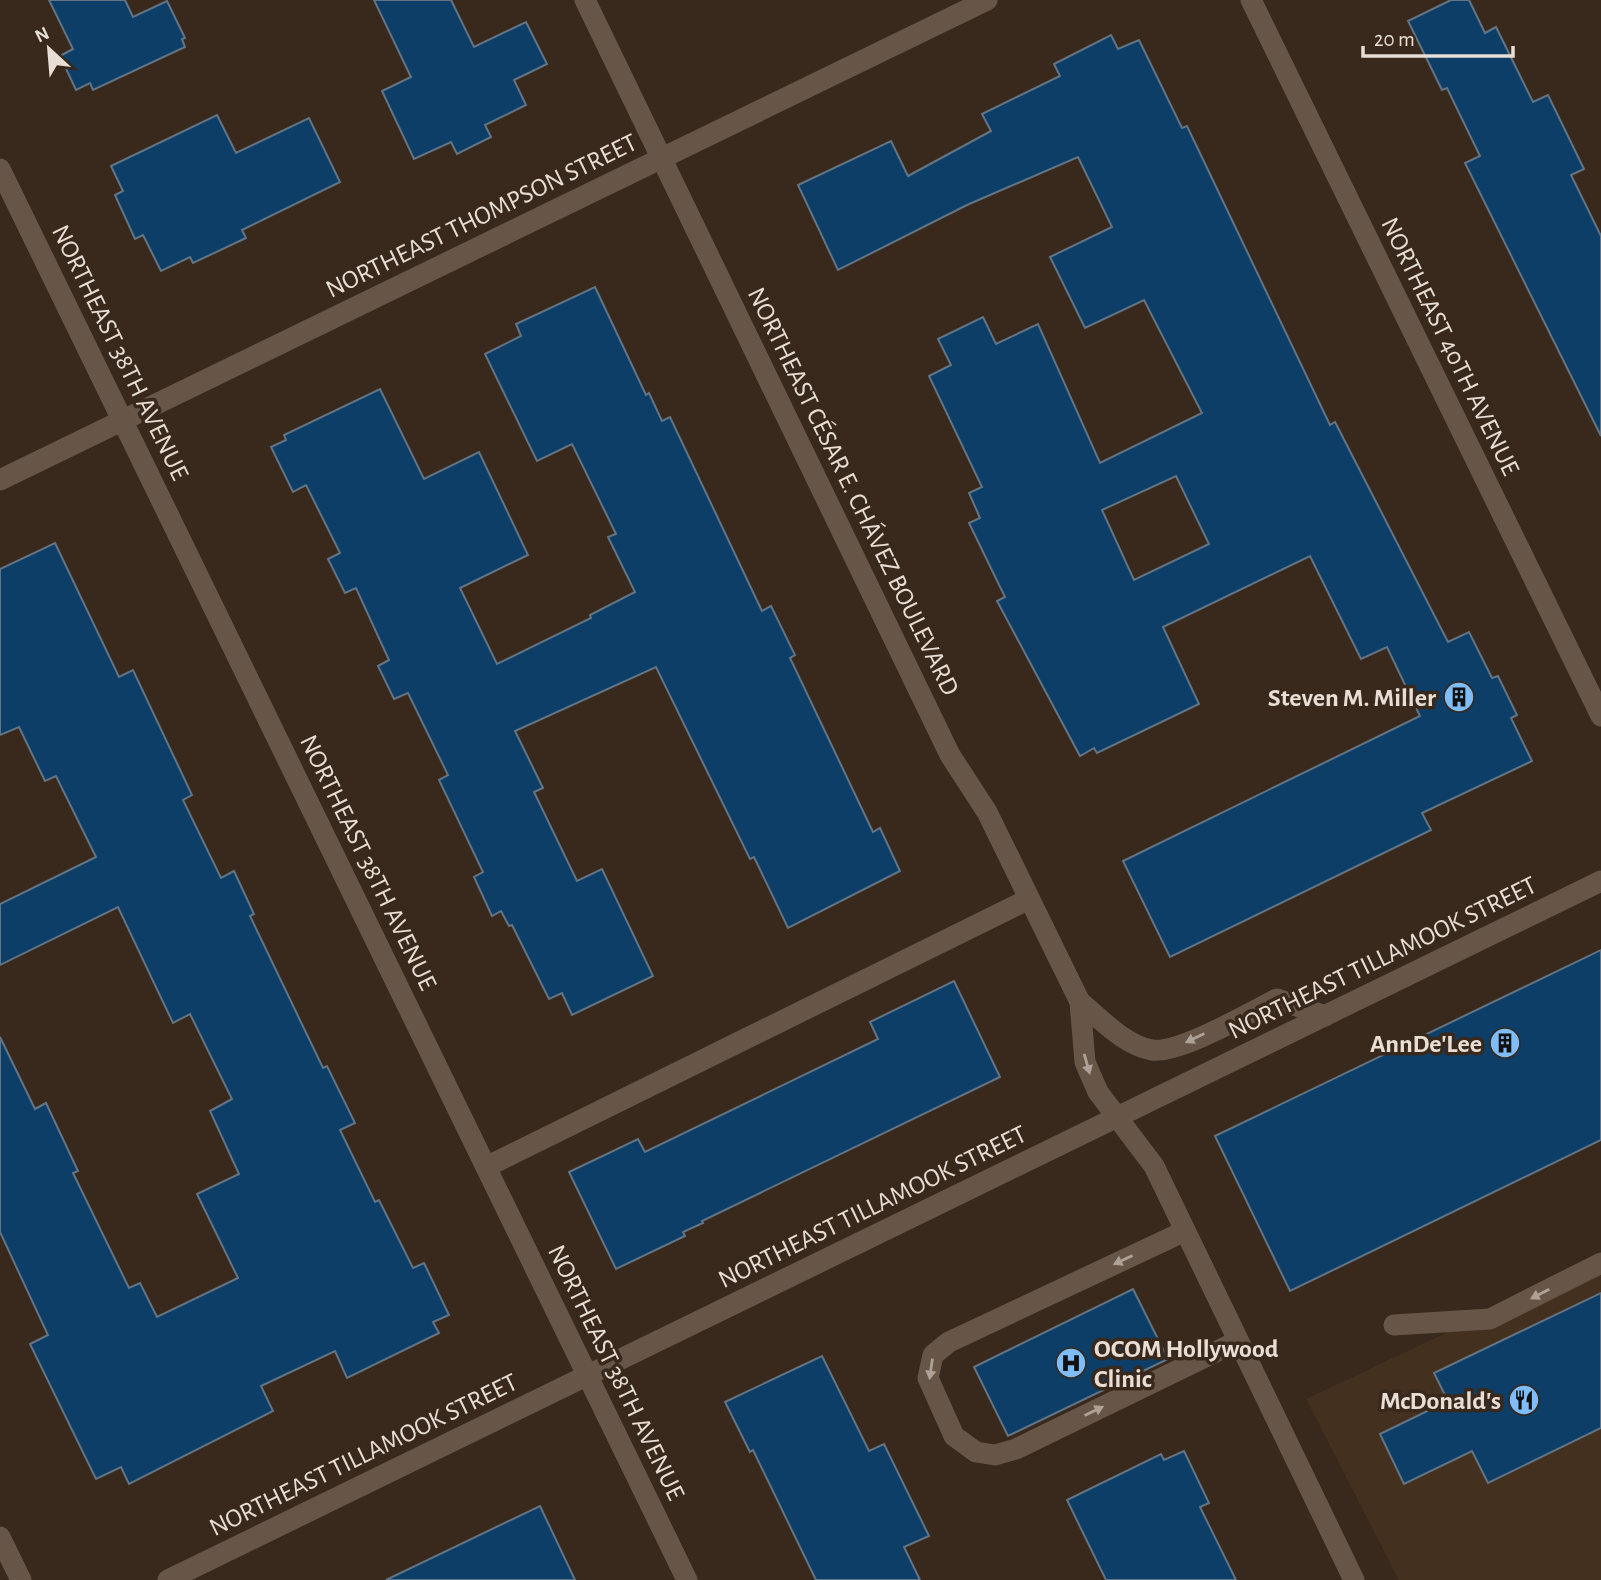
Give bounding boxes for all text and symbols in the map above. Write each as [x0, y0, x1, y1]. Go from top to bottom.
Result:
north arrow [14, 14, 84, 84]
scale bar [1363, 14, 1514, 58]
text: N [32, 24, 52, 47]
text: 20 m [1374, 29, 1415, 50]
street label: NORTHEAST THOMPSON STREET [322, 129, 641, 303]
street label: NORTHEAST 40TH AVENUE [1376, 213, 1524, 480]
street label: NORTHEAST 38TH AVENUE [47, 221, 193, 484]
street label: NORTHEAST CÉSAR E. CHÁVEZ BOULEVARD [743, 282, 965, 700]
building icon: Steven M. Miller [1442, 680, 1476, 714]
place label: Steven M. Miller [1268, 685, 1436, 711]
street label: NORTHEAST 38TH AVENUE [295, 731, 441, 994]
street label: NORTHEAST TILLAMOOK STREET [1224, 872, 1541, 1044]
building icon: AnnDe'Lee [1488, 1026, 1522, 1060]
place label: AnnDe'Lee [1370, 1031, 1482, 1057]
one-way arrow [1185, 1033, 1205, 1044]
one-way arrow [1083, 1053, 1093, 1074]
street label: NORTHEAST TILLAMOOK STREET [714, 1121, 1031, 1293]
street label: NORTHEAST 38TH AVENUE [543, 1241, 689, 1504]
one-way arrow [1113, 1255, 1134, 1266]
one-way arrow [1530, 1288, 1550, 1299]
place label: OCOM Hollywood Clinic [1094, 1336, 1279, 1392]
hospital icon: OCOM Hollywood Clinic [1054, 1346, 1088, 1380]
one-way arrow [926, 1358, 937, 1380]
street label: NORTHEAST TILLAMOOK STREET [205, 1369, 522, 1541]
restaurant icon: McDonald's [1507, 1383, 1541, 1417]
place label: McDonald's [1380, 1388, 1501, 1414]
one-way arrow [1084, 1405, 1104, 1417]

